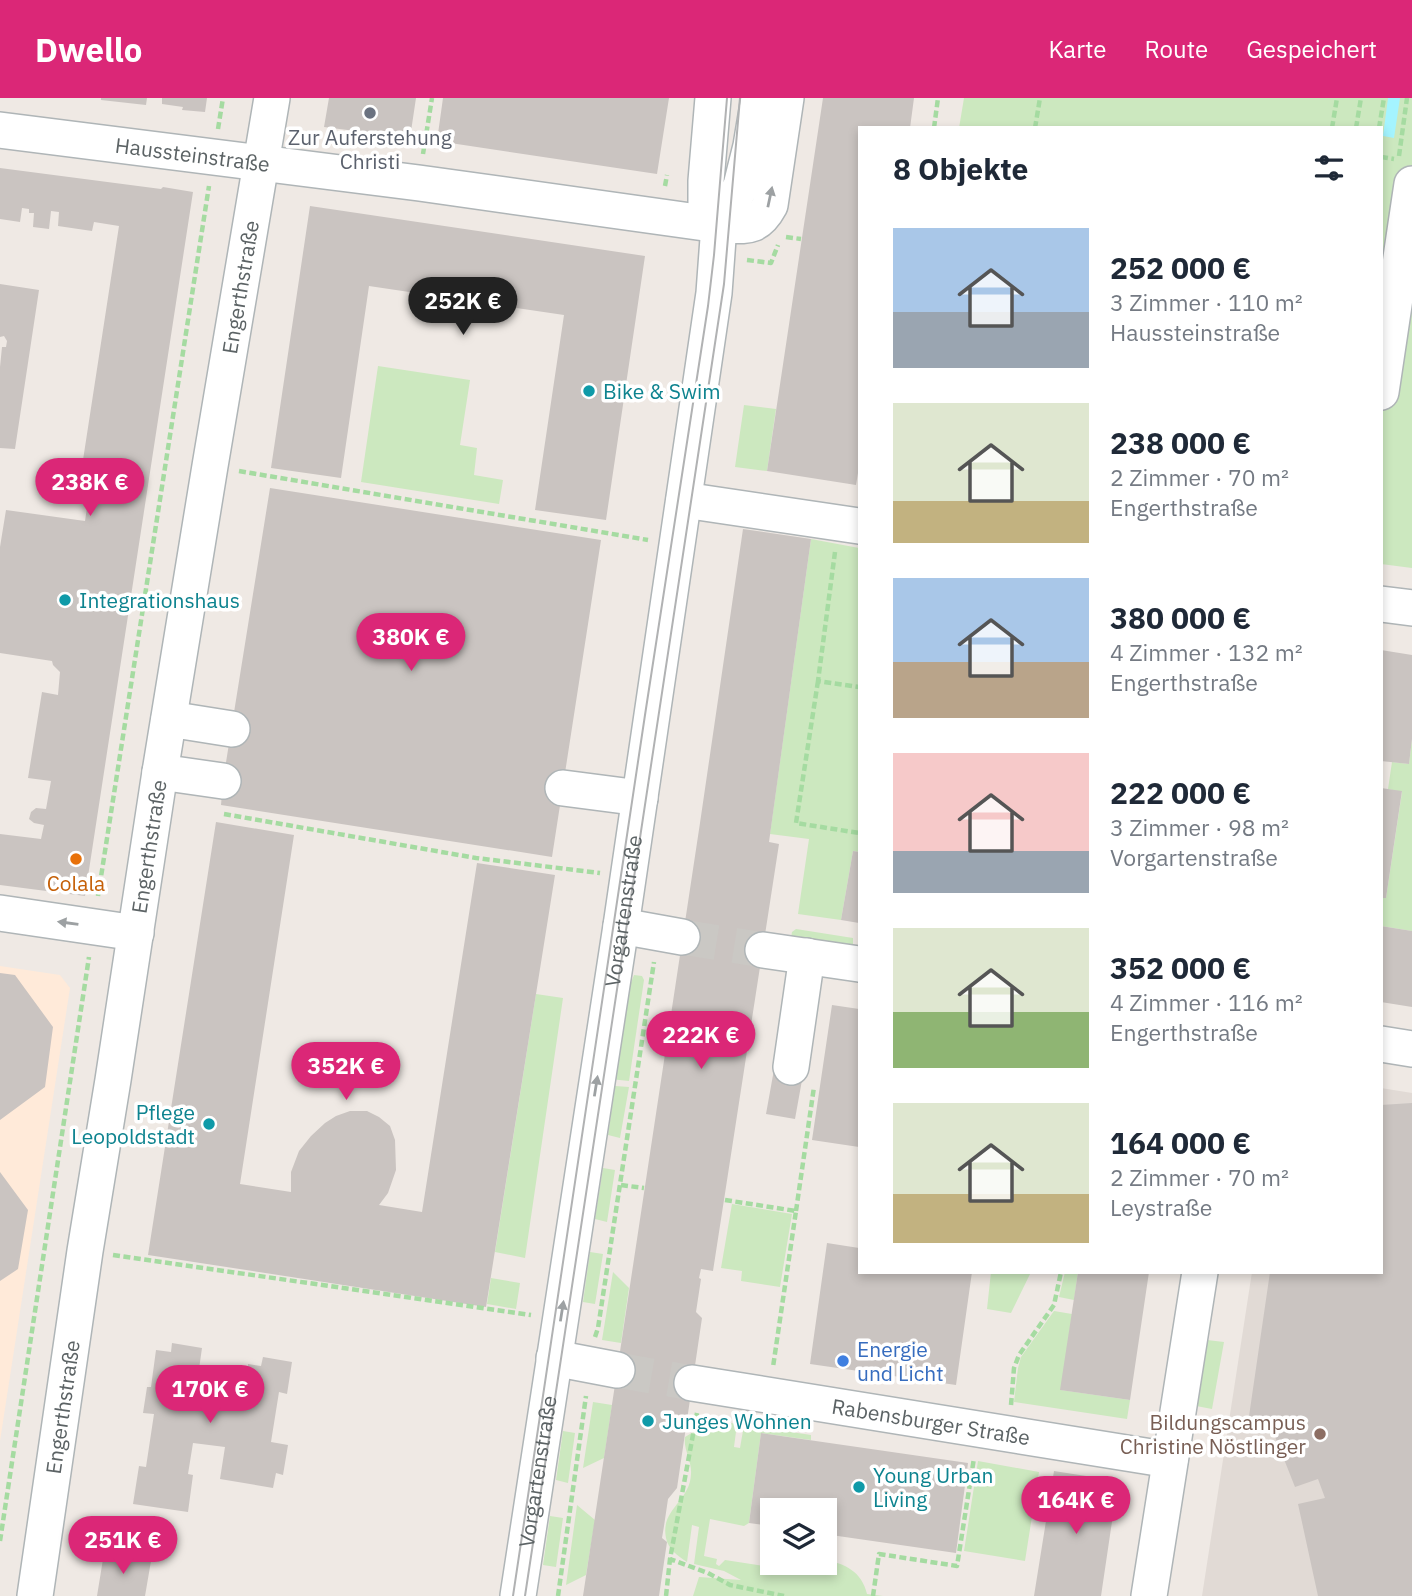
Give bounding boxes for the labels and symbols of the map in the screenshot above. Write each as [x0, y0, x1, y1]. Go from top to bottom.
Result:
marker: Zur Auferstehung Christi [362, 105, 378, 121]
place label: Zur Auferstehung Christi [288, 123, 452, 175]
street label: Haussteinstraße [114, 131, 271, 178]
one-way arrow [765, 186, 776, 208]
street label: Engerthstraße [215, 218, 265, 356]
pin: 252K € [406, 278, 520, 337]
place label: Bike & Swim [603, 377, 721, 405]
marker: Bike & Swim [581, 383, 597, 399]
pin: 238K € [33, 458, 147, 518]
place label: Integrationshaus [79, 586, 240, 614]
marker: Integrationshaus [57, 592, 73, 608]
pin: 380K € [354, 614, 468, 673]
street label: Engerthstraße [125, 778, 173, 915]
street label: Vorgartenstraße [598, 833, 648, 989]
marker: Colala [68, 851, 84, 867]
place label: Colala [47, 869, 105, 897]
one-way arrow [57, 917, 79, 928]
pin: 222K € [644, 1012, 758, 1071]
pin: 352K € [289, 1042, 403, 1102]
one-way arrow [591, 1075, 602, 1097]
place label: Pflege Leopoldstadt [71, 1098, 195, 1150]
marker: Pflege Leopoldstadt [201, 1116, 217, 1132]
one-way arrow [557, 1299, 568, 1321]
place label: Energie und Licht [857, 1335, 944, 1387]
street label: Engerthstraße [39, 1338, 86, 1476]
marker: Energie und Licht [835, 1353, 851, 1369]
pin: 170K € [153, 1366, 267, 1425]
street label: Rabensburger Straße [830, 1392, 1032, 1451]
street label: Vorgartenstraße [512, 1394, 563, 1549]
place label: Junges Wohnen [662, 1407, 812, 1435]
place label: Bildungscampus Christine Nöstlinger [1120, 1408, 1306, 1460]
marker: Junges Wohnen [640, 1413, 656, 1429]
marker: Bildungscampus Christine Nöstlinger [1312, 1426, 1328, 1442]
place label: Young Urban Living [873, 1461, 993, 1513]
pin: 164K € [1019, 1476, 1133, 1536]
marker: Young Urban Living [851, 1479, 867, 1495]
pin: 251K € [66, 1516, 180, 1576]

